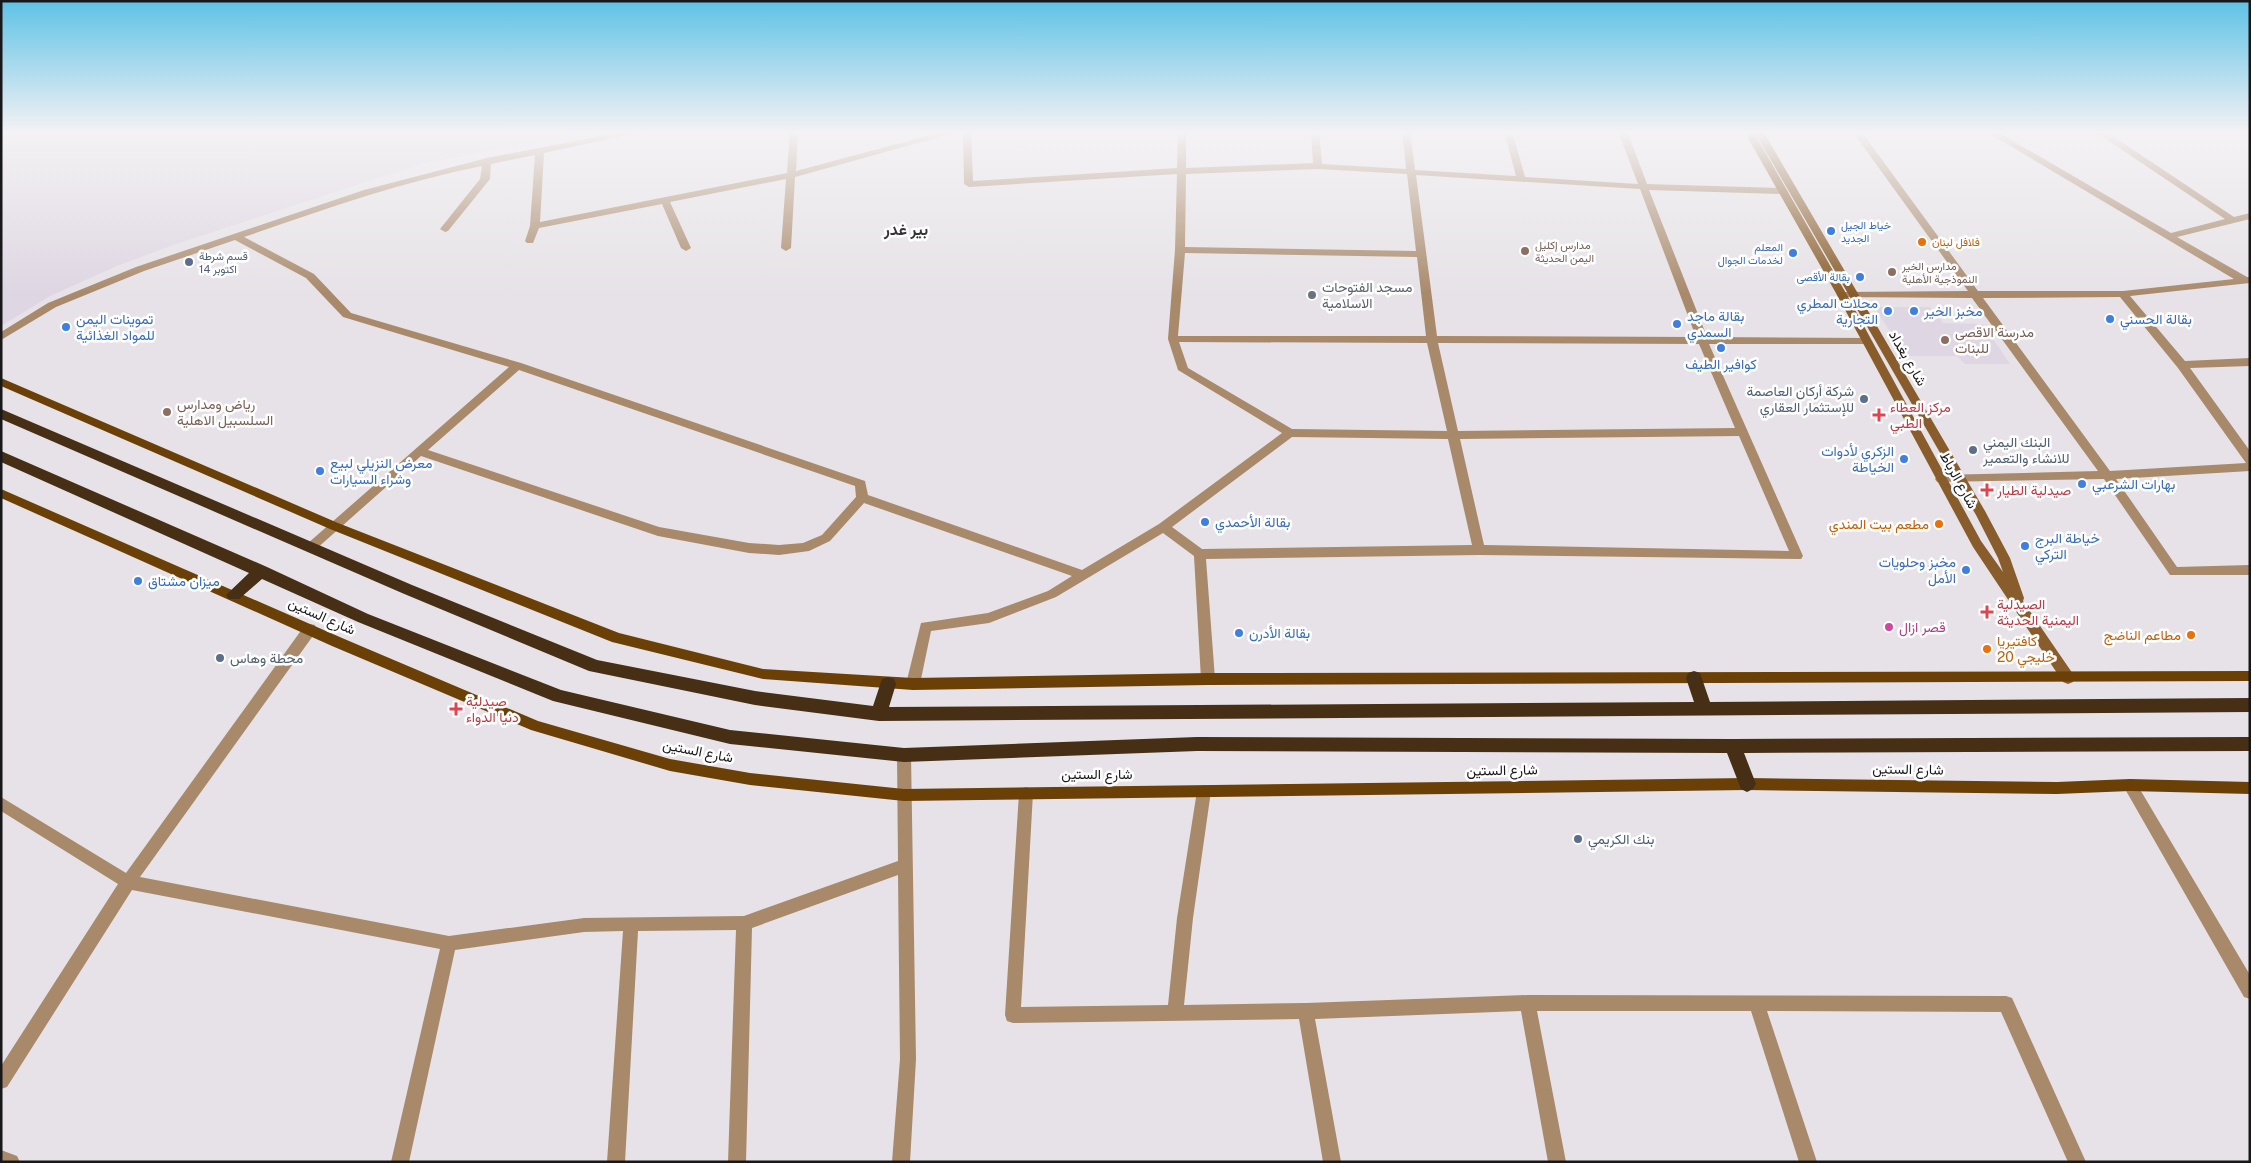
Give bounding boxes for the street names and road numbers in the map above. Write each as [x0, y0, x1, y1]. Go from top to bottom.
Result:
street label: شارع بغداد [1883, 328, 1930, 390]
street label: شارع الرباط [1934, 449, 1981, 512]
street label: شارع الستين [285, 594, 358, 641]
street label: شارع الستين [661, 736, 735, 769]
street label: شارع الستين [1872, 760, 1944, 781]
street label: شارع الستين [1466, 761, 1538, 782]
street label: شارع الستين [1061, 766, 1133, 785]

